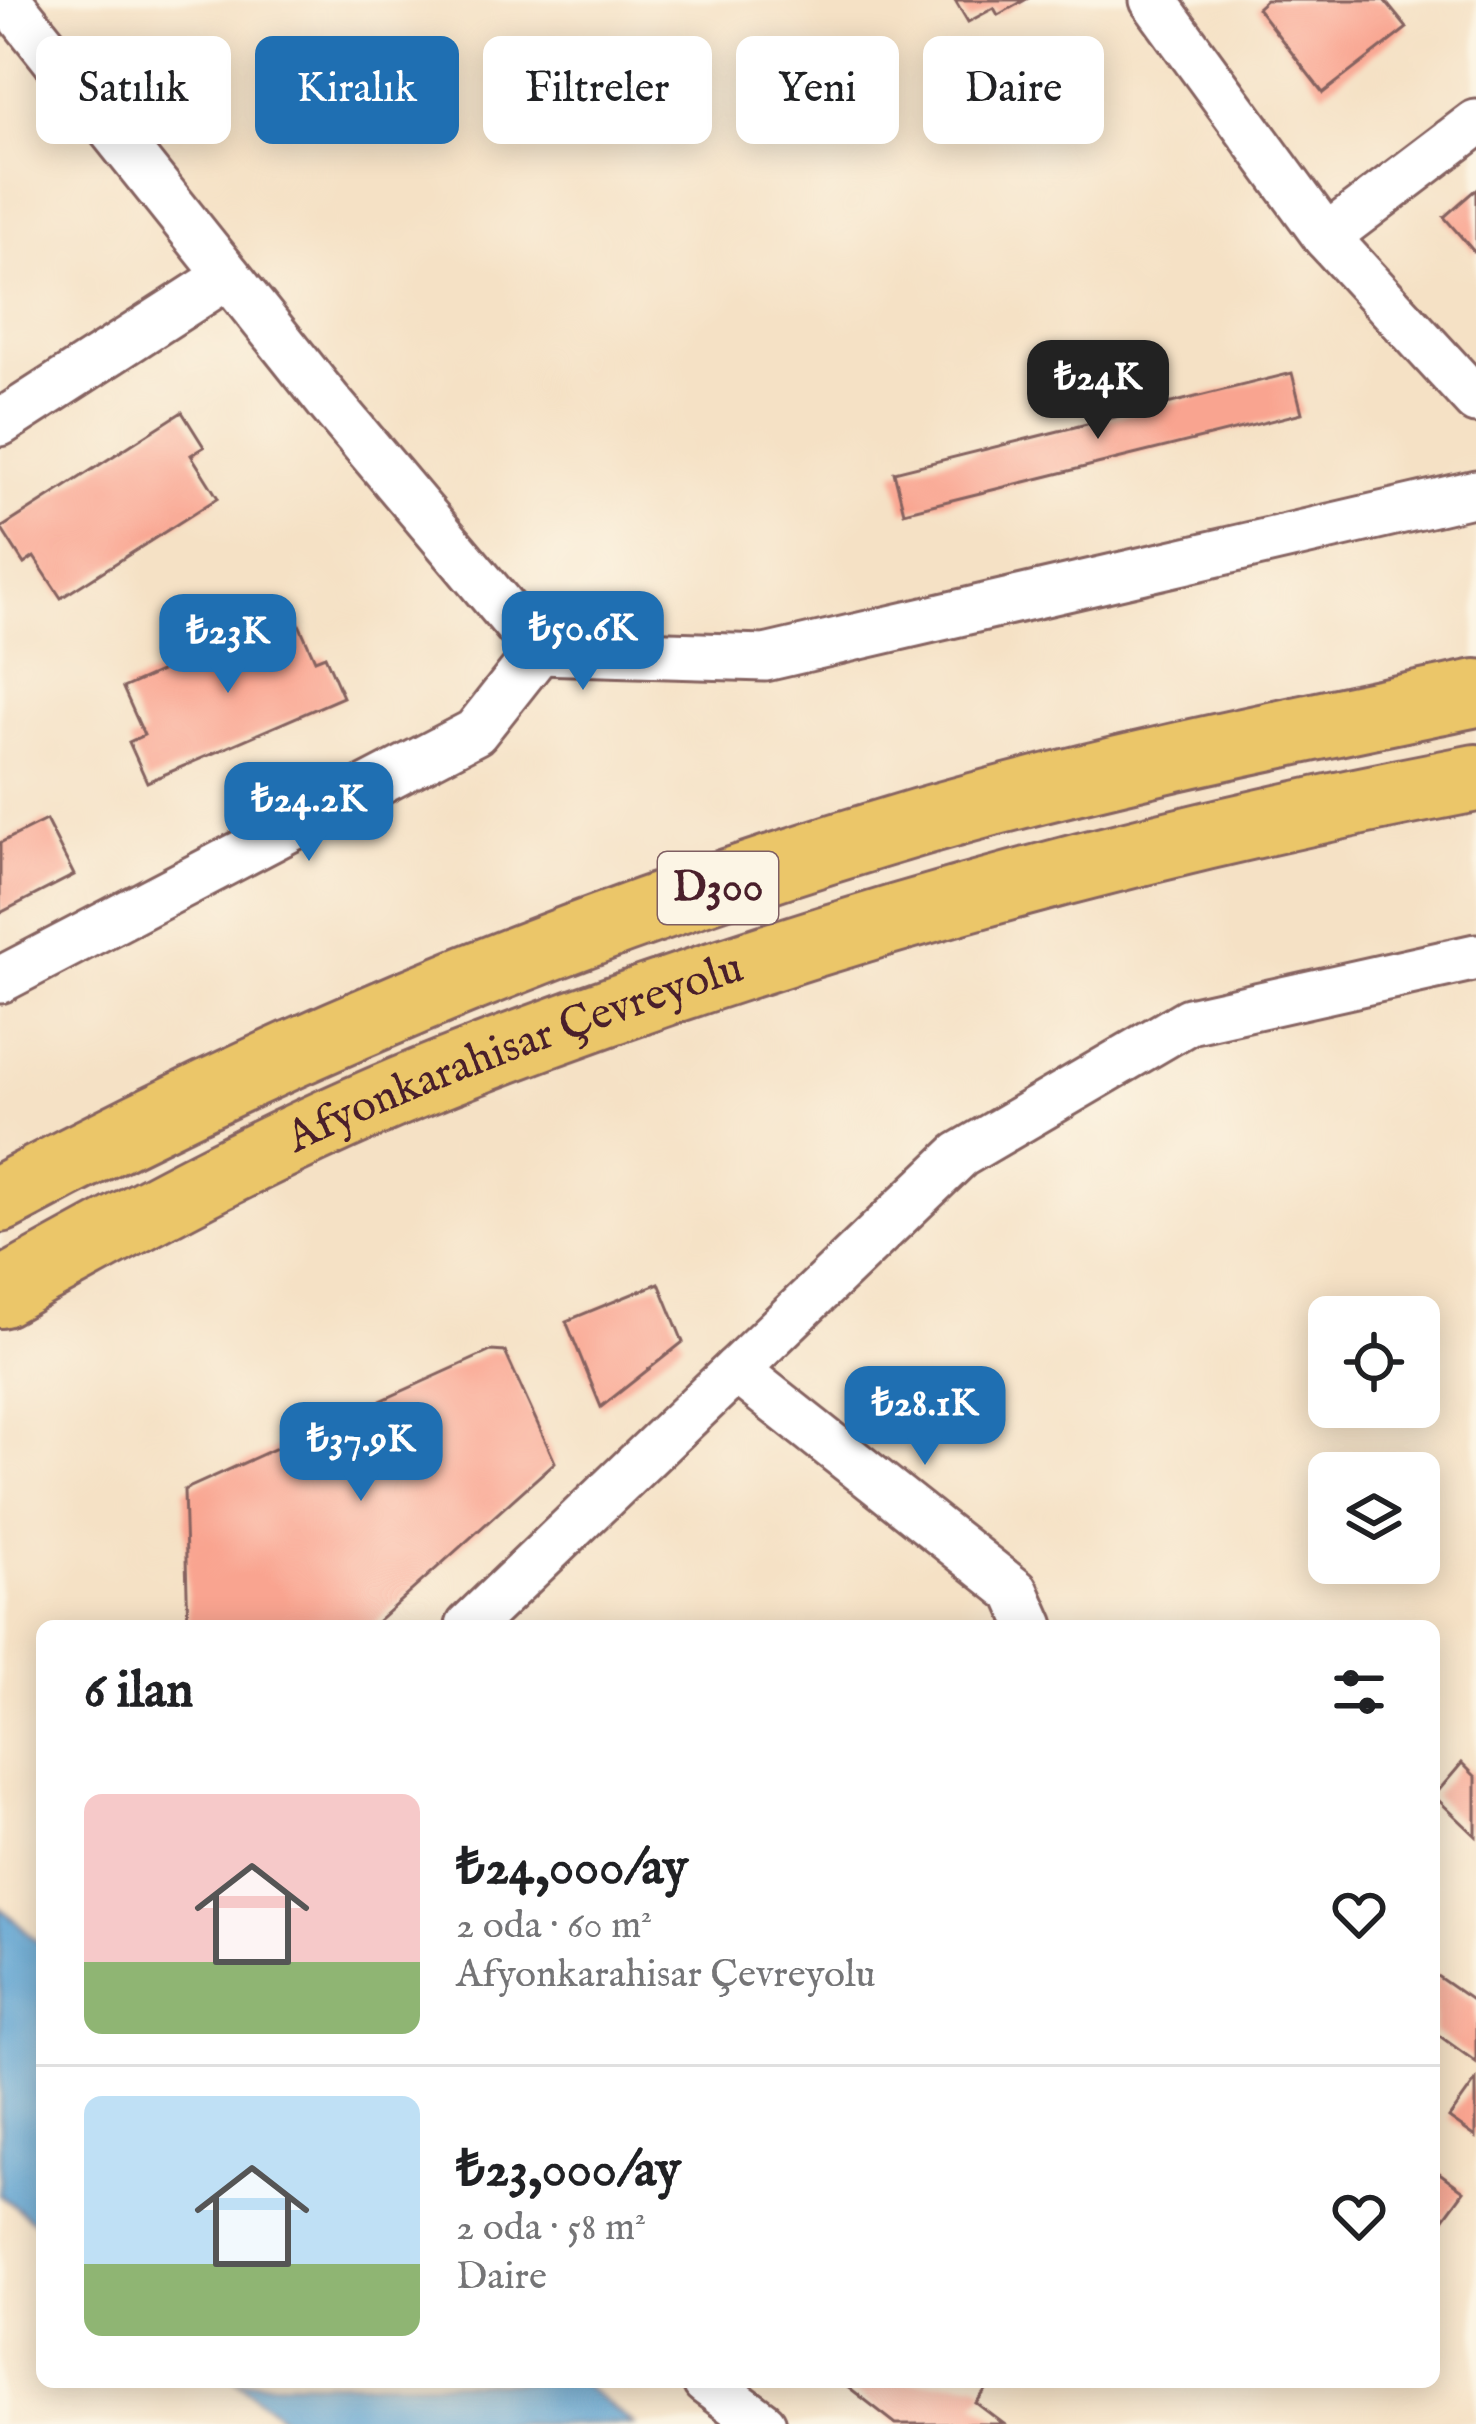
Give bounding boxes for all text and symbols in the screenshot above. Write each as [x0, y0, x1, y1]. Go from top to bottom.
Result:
chip: Satılık [36, 36, 231, 144]
chip: Kiralık [255, 36, 459, 144]
chip: Filtreler [483, 36, 712, 144]
chip: Yeni [736, 36, 899, 144]
chip: Daire [923, 36, 1104, 144]
pin: ₺24K [1027, 340, 1169, 442]
text: ₺24K [1054, 354, 1142, 403]
pin: ₺50.6K [485, 591, 681, 693]
pin: ₺23K [157, 594, 299, 696]
text: ₺50.6K [529, 605, 637, 654]
text: ₺23K [186, 608, 270, 657]
pin: ₺24.2K [211, 762, 407, 864]
text: ₺24.2K [251, 776, 367, 825]
road number: D300 [658, 852, 778, 924]
street label: Afyonkarahisar Çevreyolu [277, 940, 750, 1167]
map controls [1308, 1296, 1440, 1584]
button: locate [1308, 1296, 1440, 1428]
pin: ₺28.1K [827, 1366, 1023, 1468]
text: ₺28.1K [872, 1380, 979, 1429]
pin: ₺37.9K [263, 1402, 459, 1504]
text: ₺37.9K [307, 1416, 415, 1465]
button: layers [1308, 1452, 1440, 1584]
icon: filters [1326, 1659, 1392, 1725]
text: 6 ilan [84, 1660, 193, 1725]
text: ₺24,000/ay [456, 1837, 688, 1902]
icon: home [180, 1842, 324, 1986]
icon: heart [1326, 1881, 1392, 1947]
text: 2 oda · 60 m² [456, 1902, 652, 1951]
text: Afyonkarahisar Çevreyolu [456, 1951, 876, 2000]
text: ₺23,000/ay [456, 2139, 681, 2204]
icon: home [180, 2144, 324, 2288]
icon: heart [1326, 2183, 1392, 2249]
text: 2 oda · 58 m² [456, 2204, 646, 2253]
text: Daire [456, 2253, 547, 2302]

